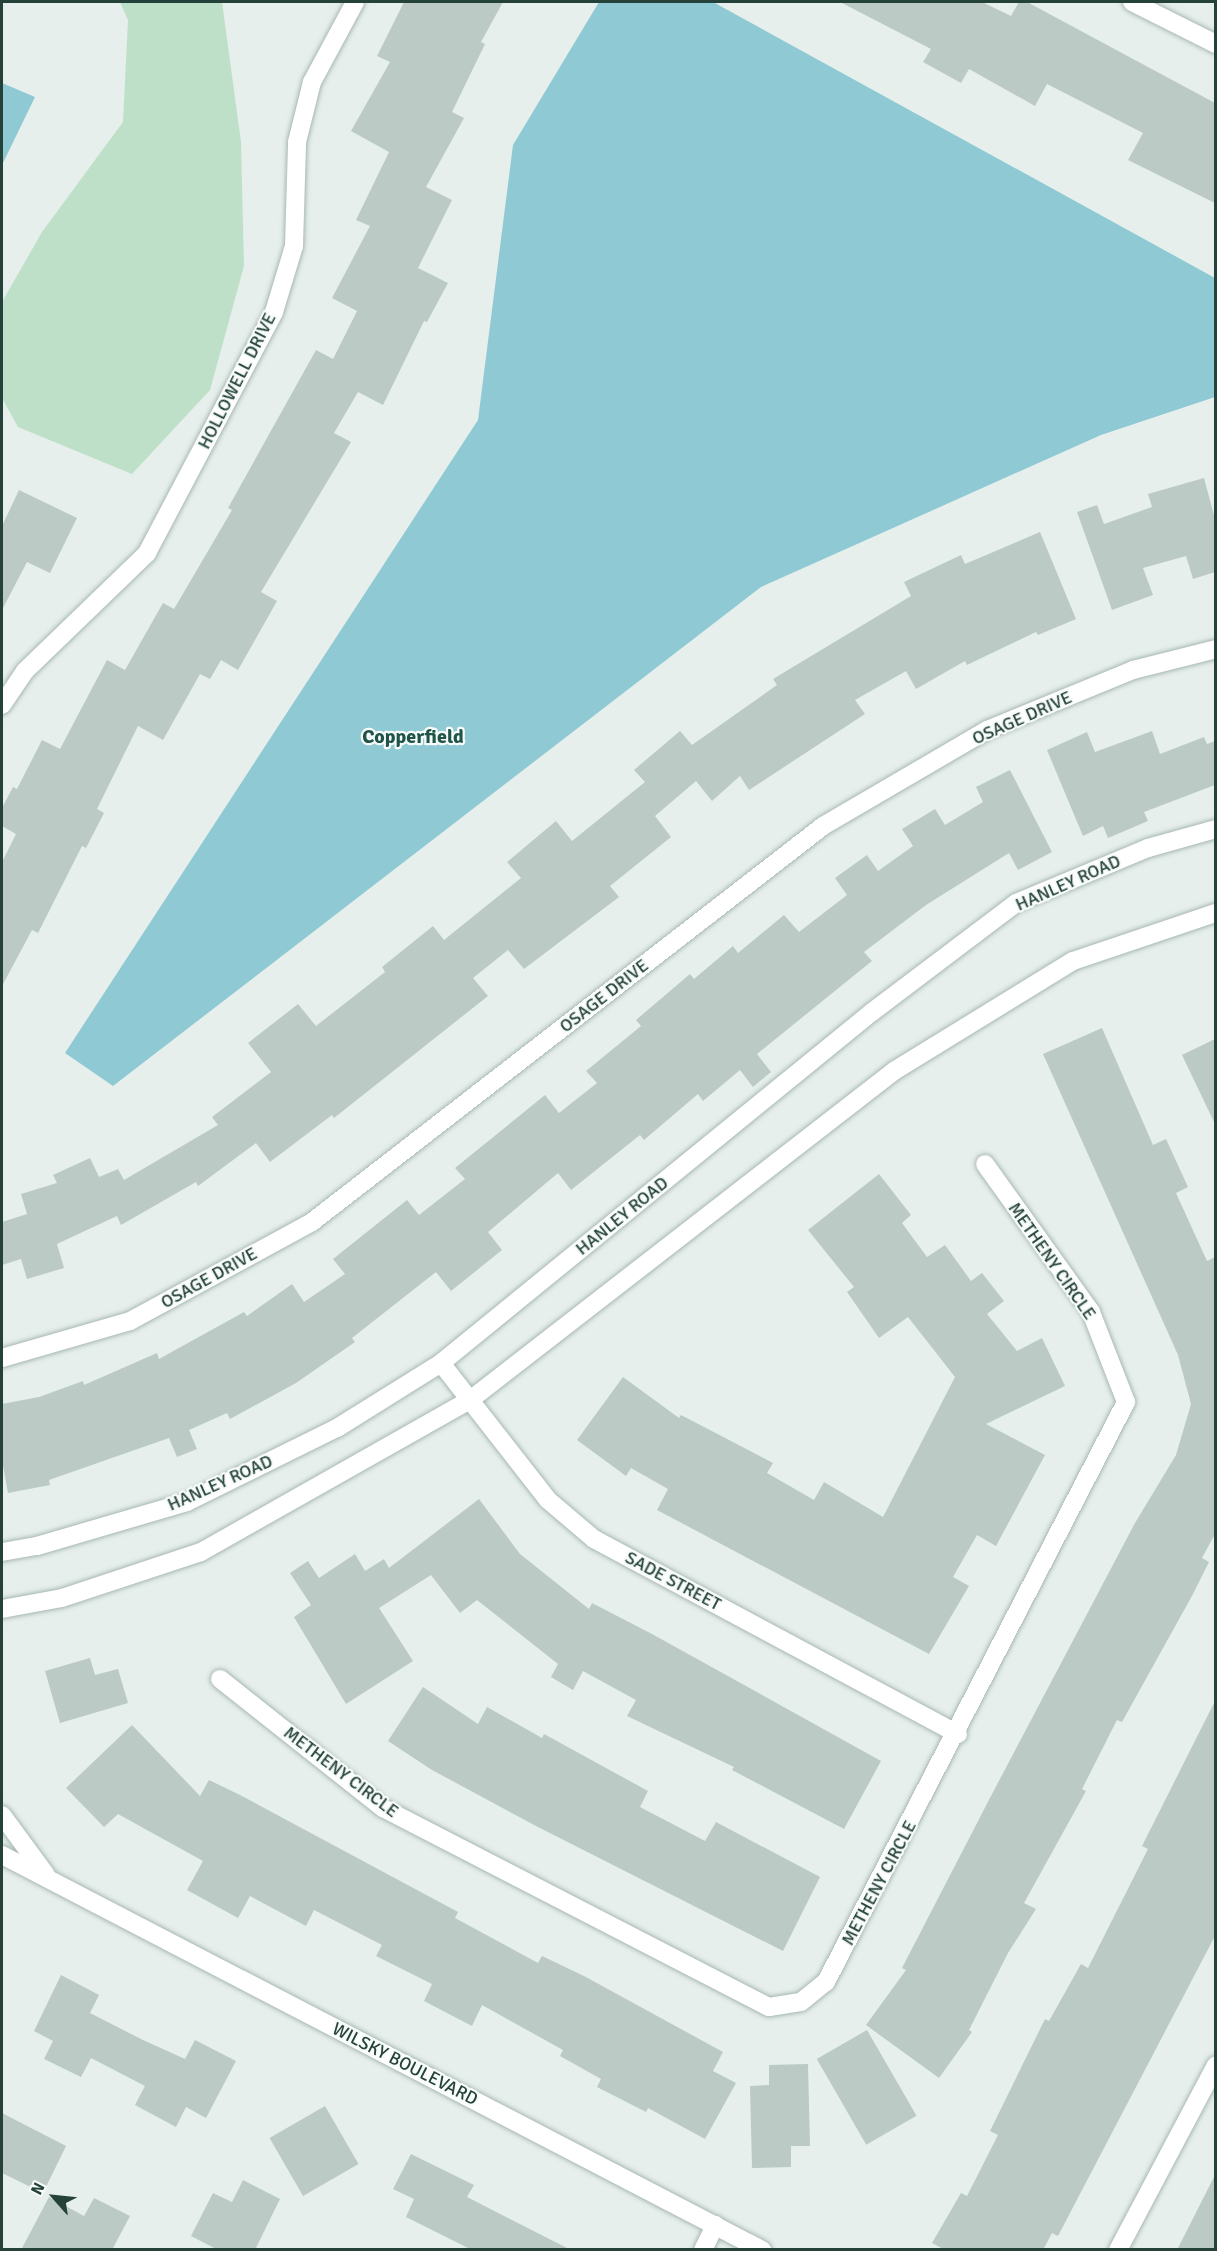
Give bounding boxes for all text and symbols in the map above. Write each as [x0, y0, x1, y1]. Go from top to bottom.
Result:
street label: HOLLOWELL DRIVE [193, 309, 281, 453]
street label: OSAGE DRIVE [969, 686, 1075, 750]
district label: Copperfield [362, 724, 464, 748]
street label: HANLEY ROAD [1012, 850, 1124, 916]
street label: OSAGE DRIVE [555, 955, 653, 1037]
street label: HANLEY ROAD [571, 1172, 673, 1260]
street label: METHENY CIRCLE [1004, 1198, 1100, 1324]
street label: OSAGE DRIVE [157, 1243, 261, 1313]
street label: HANLEY ROAD [164, 1450, 276, 1516]
street label: SADE STREET [621, 1547, 725, 1615]
street label: METHENY CIRCLE [279, 1722, 403, 1822]
street label: METHENY CIRCLE [837, 1817, 921, 1949]
street label: WILSKY BOULEVARD [329, 2018, 481, 2110]
north arrow [24, 2167, 84, 2227]
text: N [27, 2179, 49, 2198]

